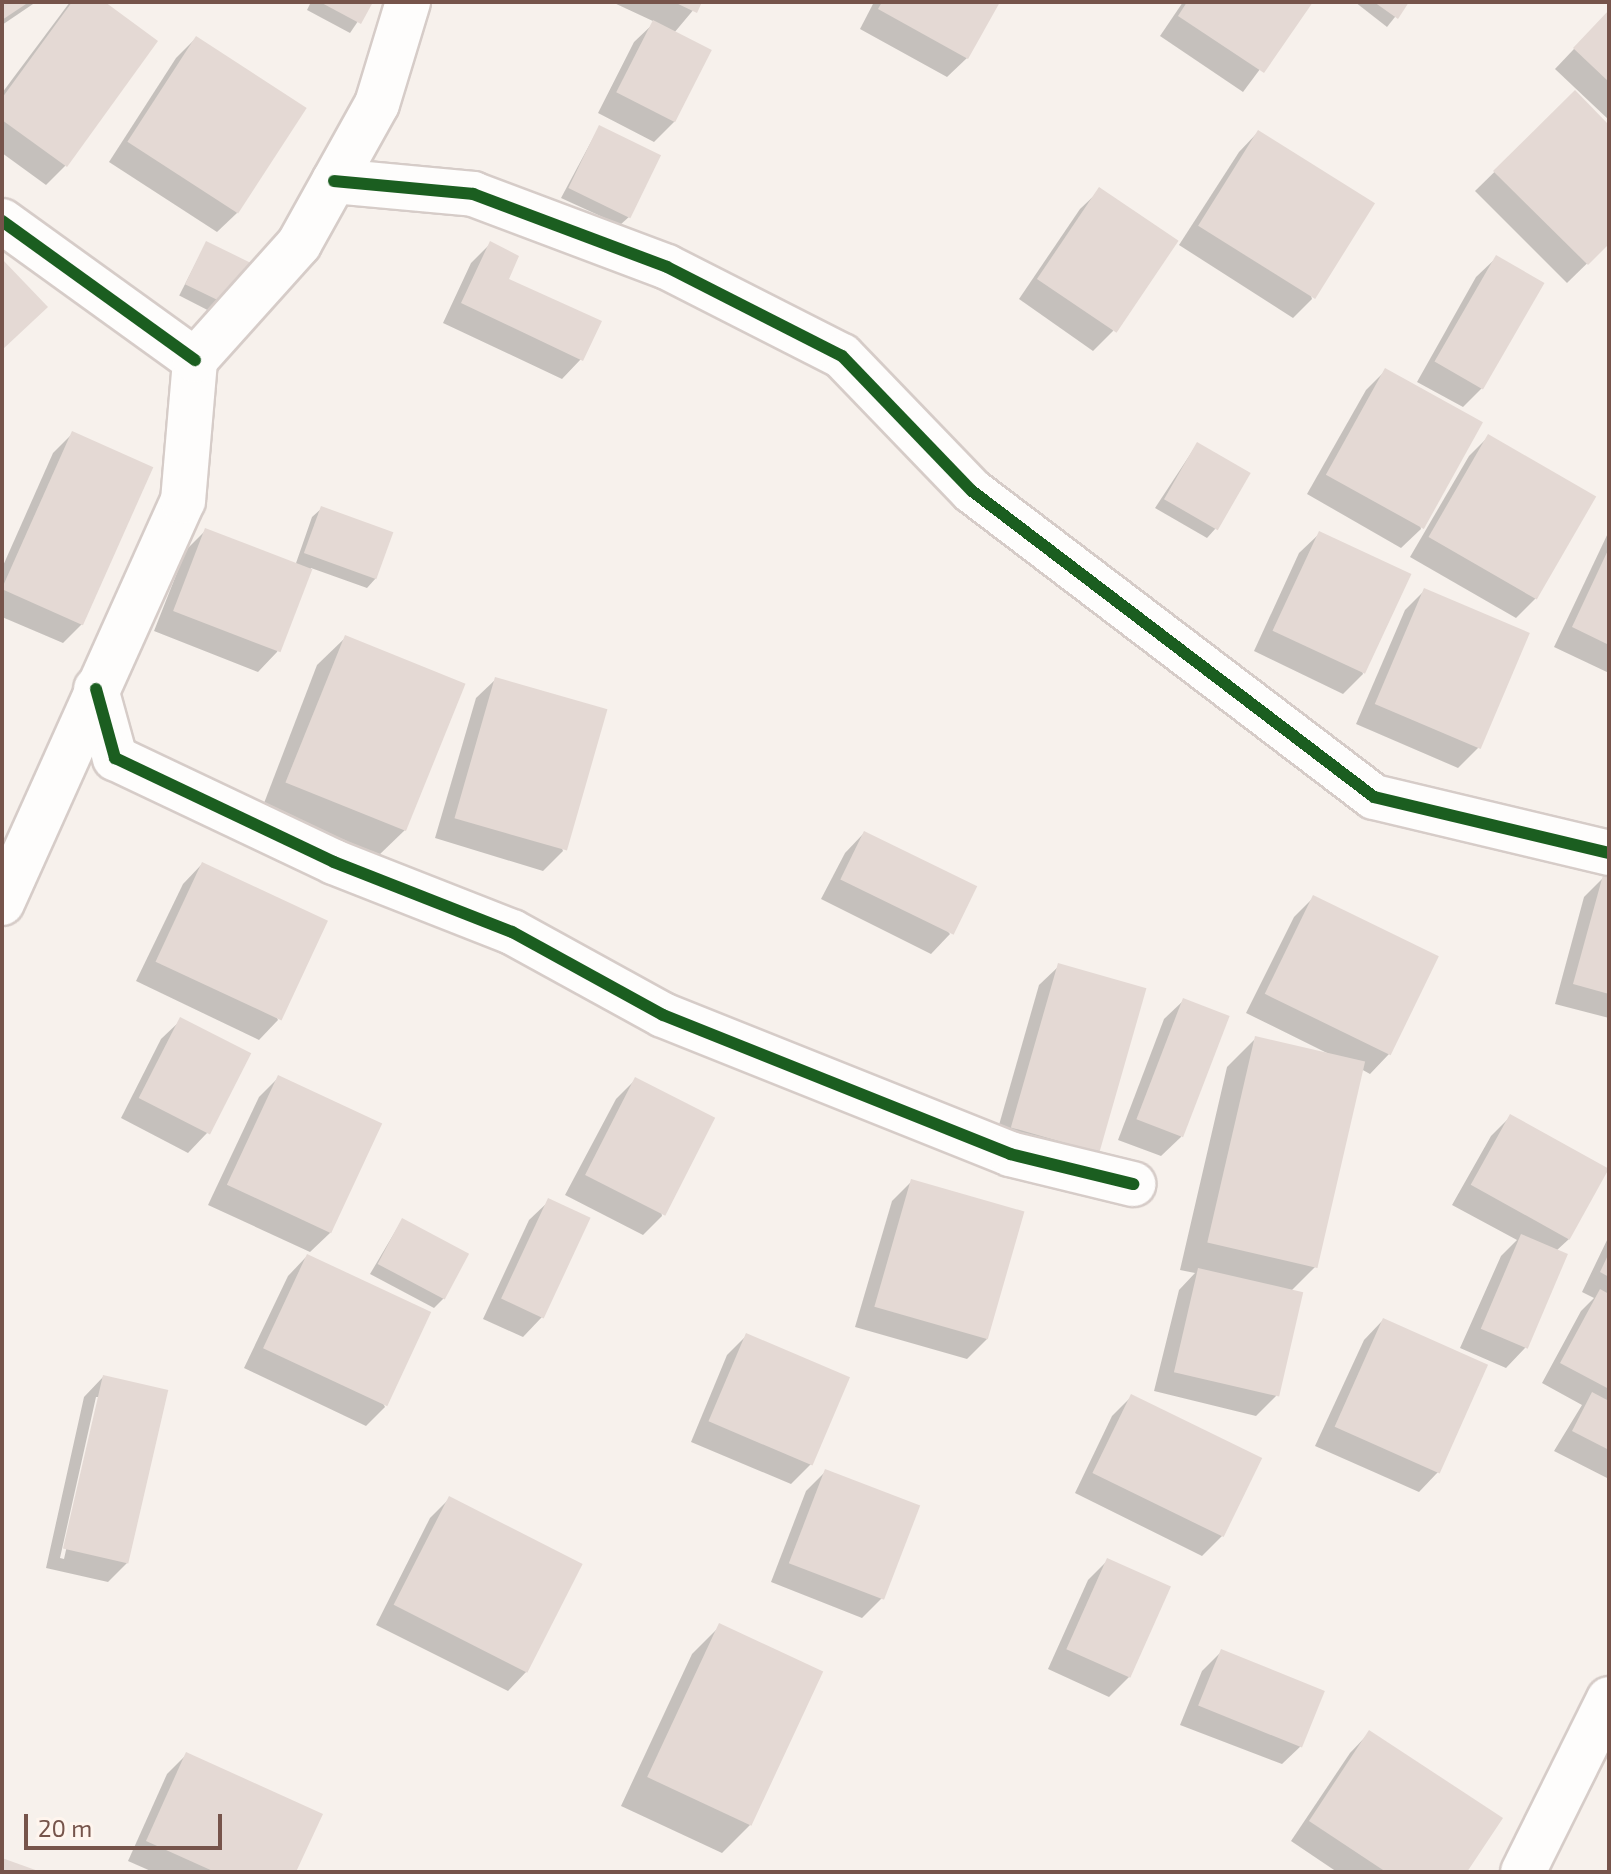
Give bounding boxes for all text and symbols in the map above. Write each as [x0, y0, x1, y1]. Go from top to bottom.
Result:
scale bar [28, 1798, 226, 1848]
text: 20 m [38, 1813, 92, 1842]

